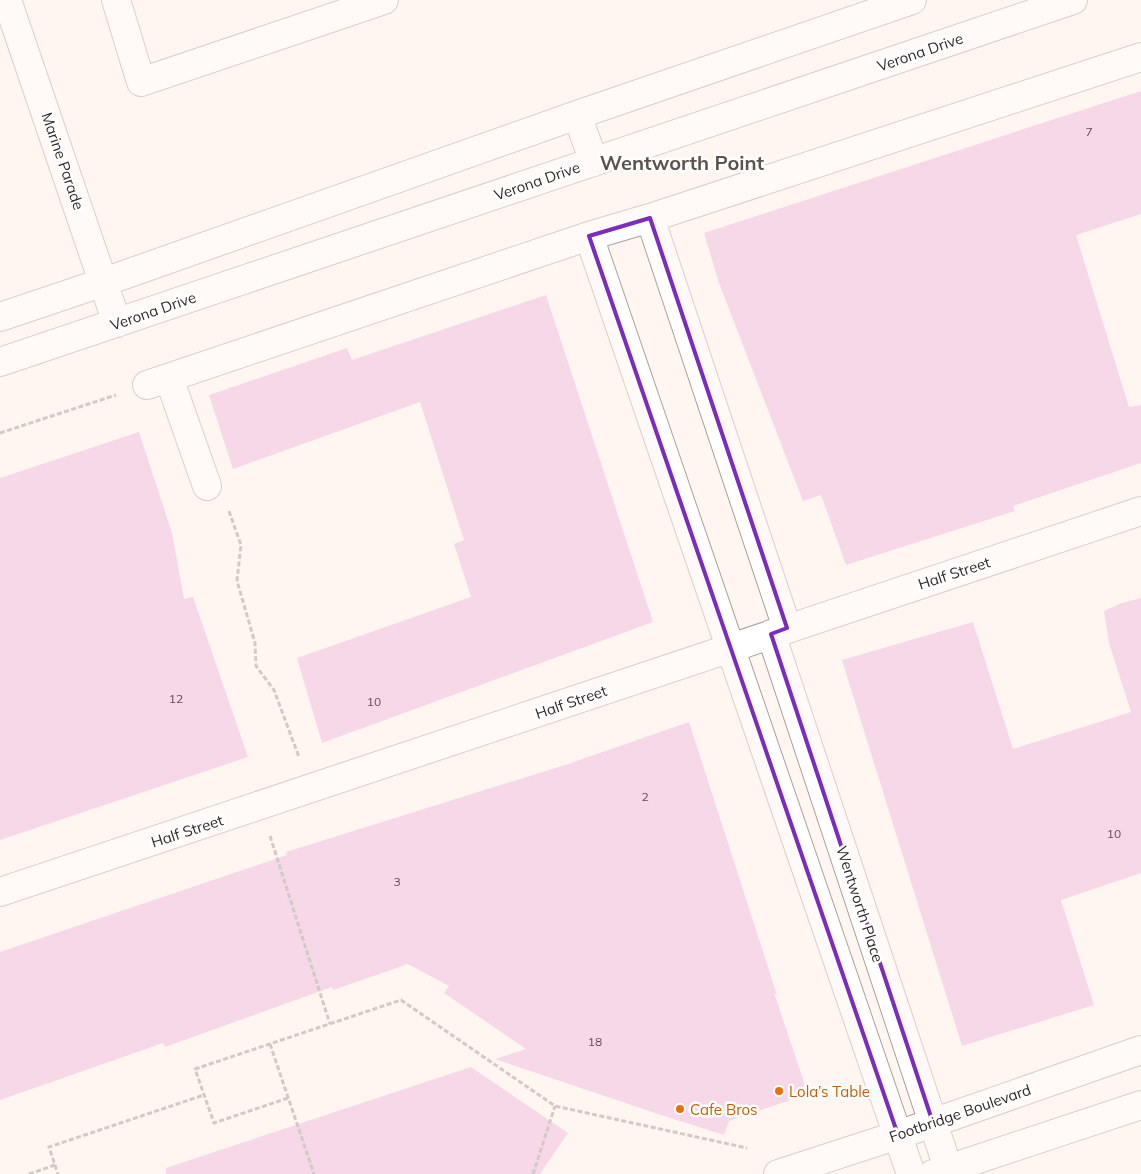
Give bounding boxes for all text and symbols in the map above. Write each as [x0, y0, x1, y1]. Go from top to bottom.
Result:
street label: Verona Drive [875, 28, 965, 76]
street label: Marine Parade [37, 110, 89, 212]
house number: 7 [1085, 124, 1093, 139]
district label: Wentworth Point [600, 150, 765, 175]
street label: Verona Drive [492, 157, 582, 205]
street label: Verona Drive [108, 287, 198, 335]
street label: Half Street [916, 552, 992, 594]
street label: Half Street [533, 681, 609, 723]
house number: 12 [169, 691, 183, 706]
house number: 10 [367, 694, 381, 709]
house number: 2 [641, 789, 649, 804]
street label: Half Street [149, 810, 225, 852]
house number: 10 [1107, 826, 1121, 841]
street label: Wentworth Place [832, 843, 888, 965]
house number: 3 [393, 874, 401, 889]
house number: 18 [588, 1034, 602, 1049]
street label: Footbridge Boulevard [887, 1080, 1033, 1146]
place label: Lola’s Table [789, 1082, 870, 1101]
marker: Lola’s Table [773, 1085, 785, 1097]
place label: Cafe Bros [690, 1100, 758, 1119]
marker: Cafe Bros [674, 1103, 686, 1115]

